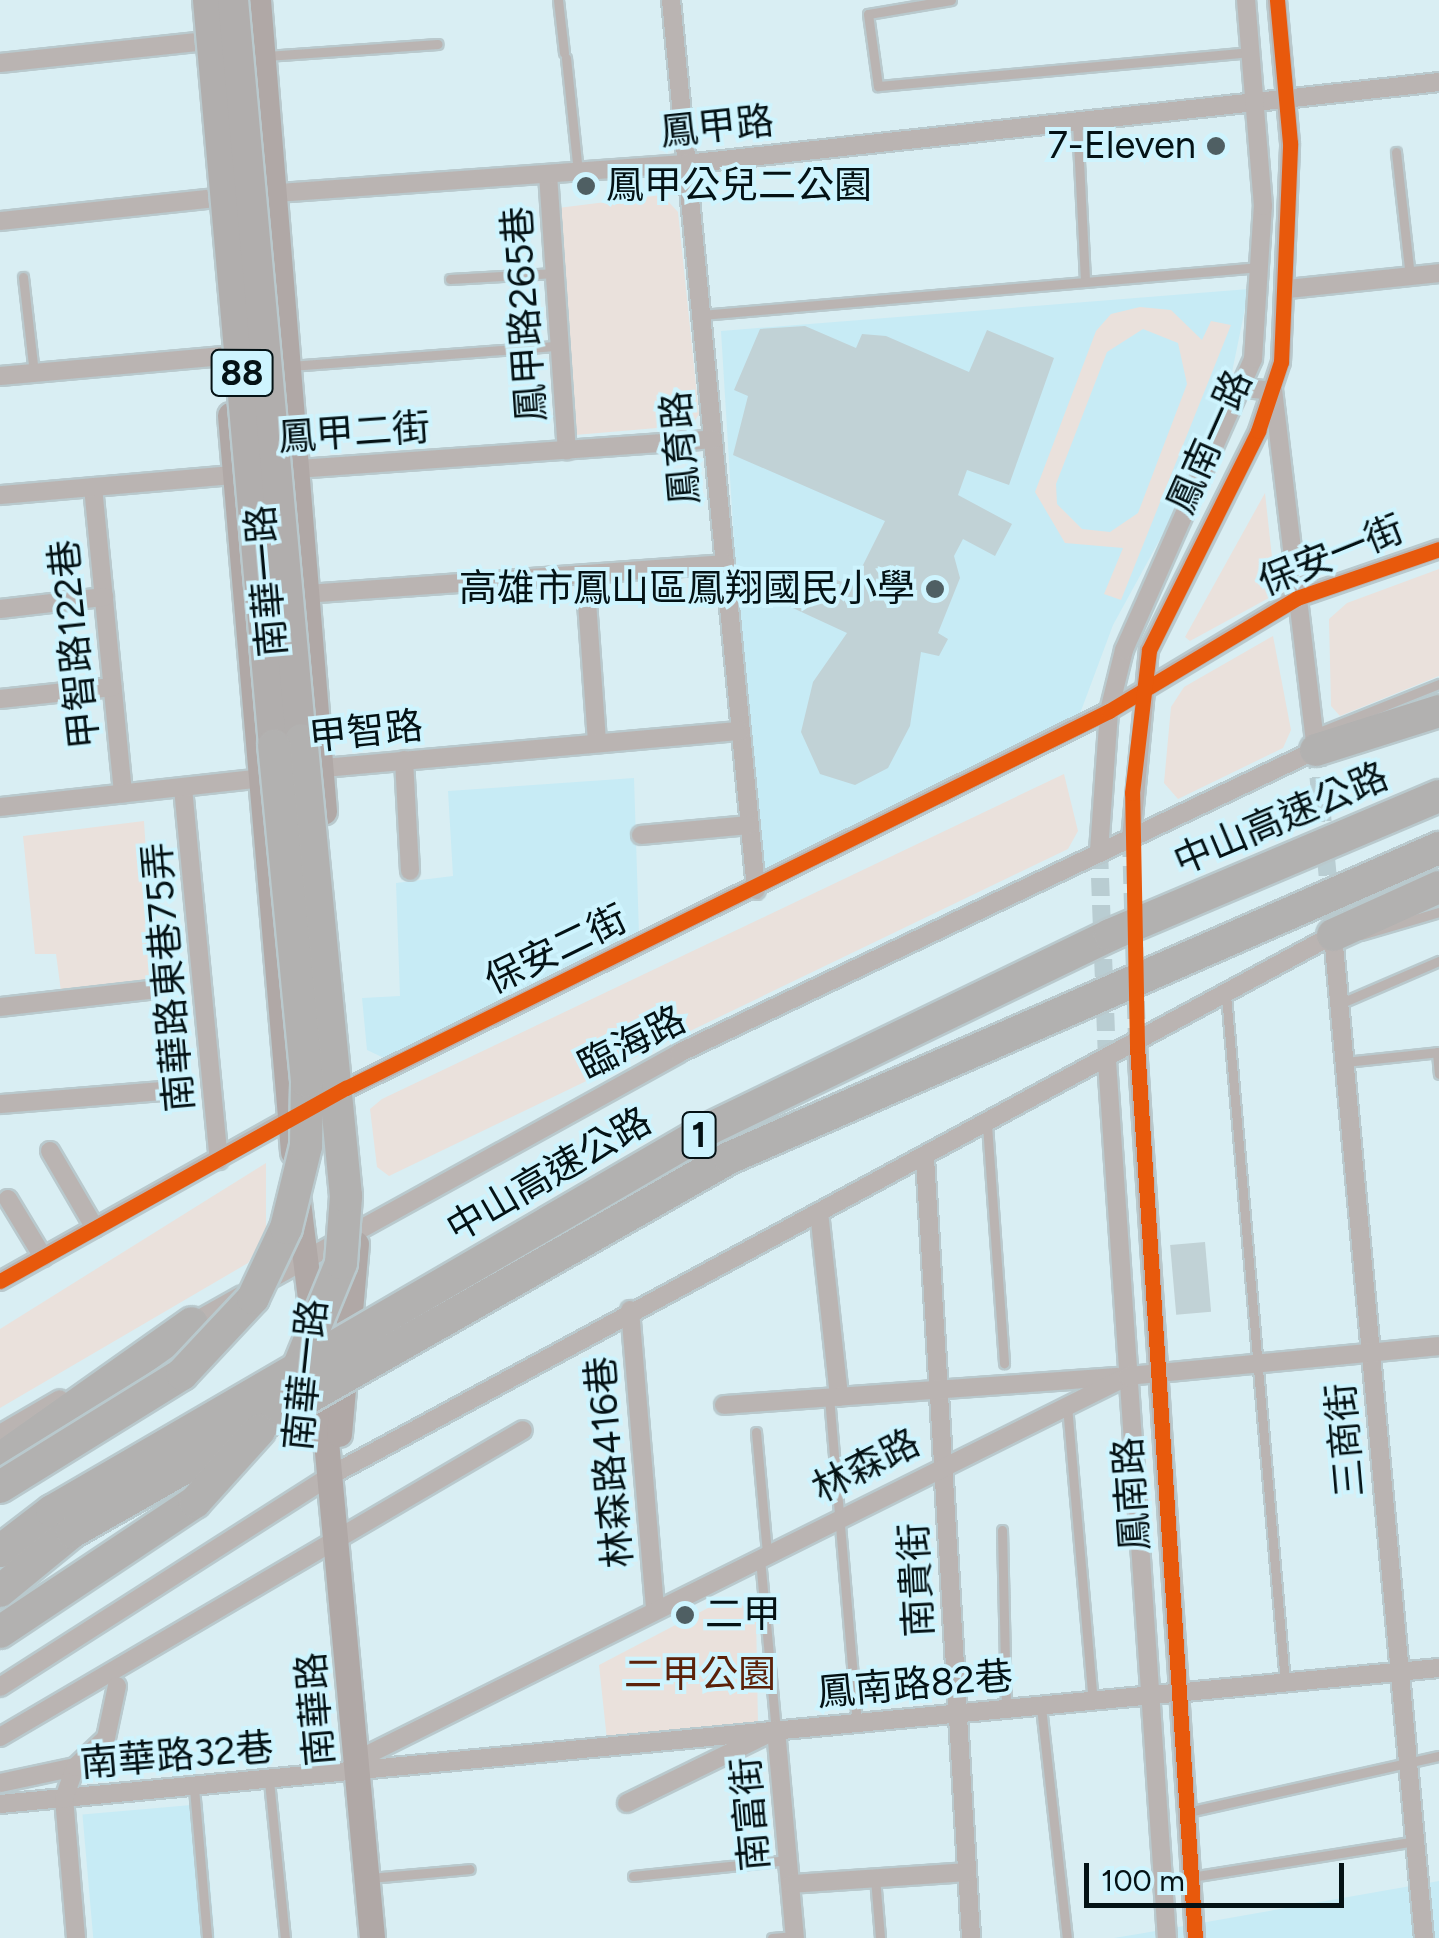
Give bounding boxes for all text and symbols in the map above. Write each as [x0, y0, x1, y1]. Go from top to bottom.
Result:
street label: 鳳甲路 [658, 98, 776, 156]
place label: 7-Eleven [1047, 123, 1196, 169]
marker: 7-Eleven [1205, 135, 1227, 157]
place label: 鳳甲公兒二公園 [606, 163, 872, 209]
marker: 鳳甲公兒二公園 [575, 175, 597, 197]
street label: 鳳甲路265巷 [495, 204, 555, 424]
road number: 88 [210, 343, 274, 403]
street label: 鳳南一路 [1158, 363, 1262, 521]
street label: 鳳育路 [653, 389, 709, 507]
street label: 鳳甲二街 [277, 405, 431, 461]
street label: 南華一路 [238, 503, 296, 659]
street label: 保安一街 [1252, 506, 1410, 606]
street label: 甲智路122巷 [41, 537, 109, 751]
place label: 高雄市鳳山區鳳翔國民小學 [459, 566, 915, 612]
marker: 高雄市鳳山區鳳翔國民小學 [924, 578, 946, 600]
street label: 甲智路 [307, 703, 425, 761]
street label: 中山高速公路 [1167, 753, 1395, 885]
street label: 南華路東巷75弄 [135, 840, 203, 1114]
street label: 保安二街 [478, 896, 634, 1004]
street label: 臨海路 [571, 997, 693, 1089]
street label: 中山高速公路 [439, 1098, 659, 1252]
road number: 1 [682, 1105, 716, 1165]
street label: 南華一路 [275, 1297, 337, 1453]
street label: 林森路416巷 [578, 1354, 642, 1570]
street label: 三商街 [1318, 1381, 1374, 1499]
street label: 林森路 [805, 1420, 927, 1512]
street label: 鳳南路 [1105, 1436, 1159, 1552]
street label: 南貴街 [891, 1522, 943, 1638]
place label: 二甲 [705, 1592, 781, 1638]
marker: 二甲 [674, 1604, 696, 1626]
street label: 南華路 [288, 1650, 344, 1768]
park label: 二甲公園 [624, 1652, 776, 1698]
street label: 鳳南路82巷 [815, 1654, 1015, 1716]
street label: 南華路32巷 [78, 1725, 276, 1787]
street label: 南富街 [723, 1755, 779, 1873]
scale bar [1089, 1843, 1349, 1905]
text: 100 m [1101, 1862, 1185, 1899]

